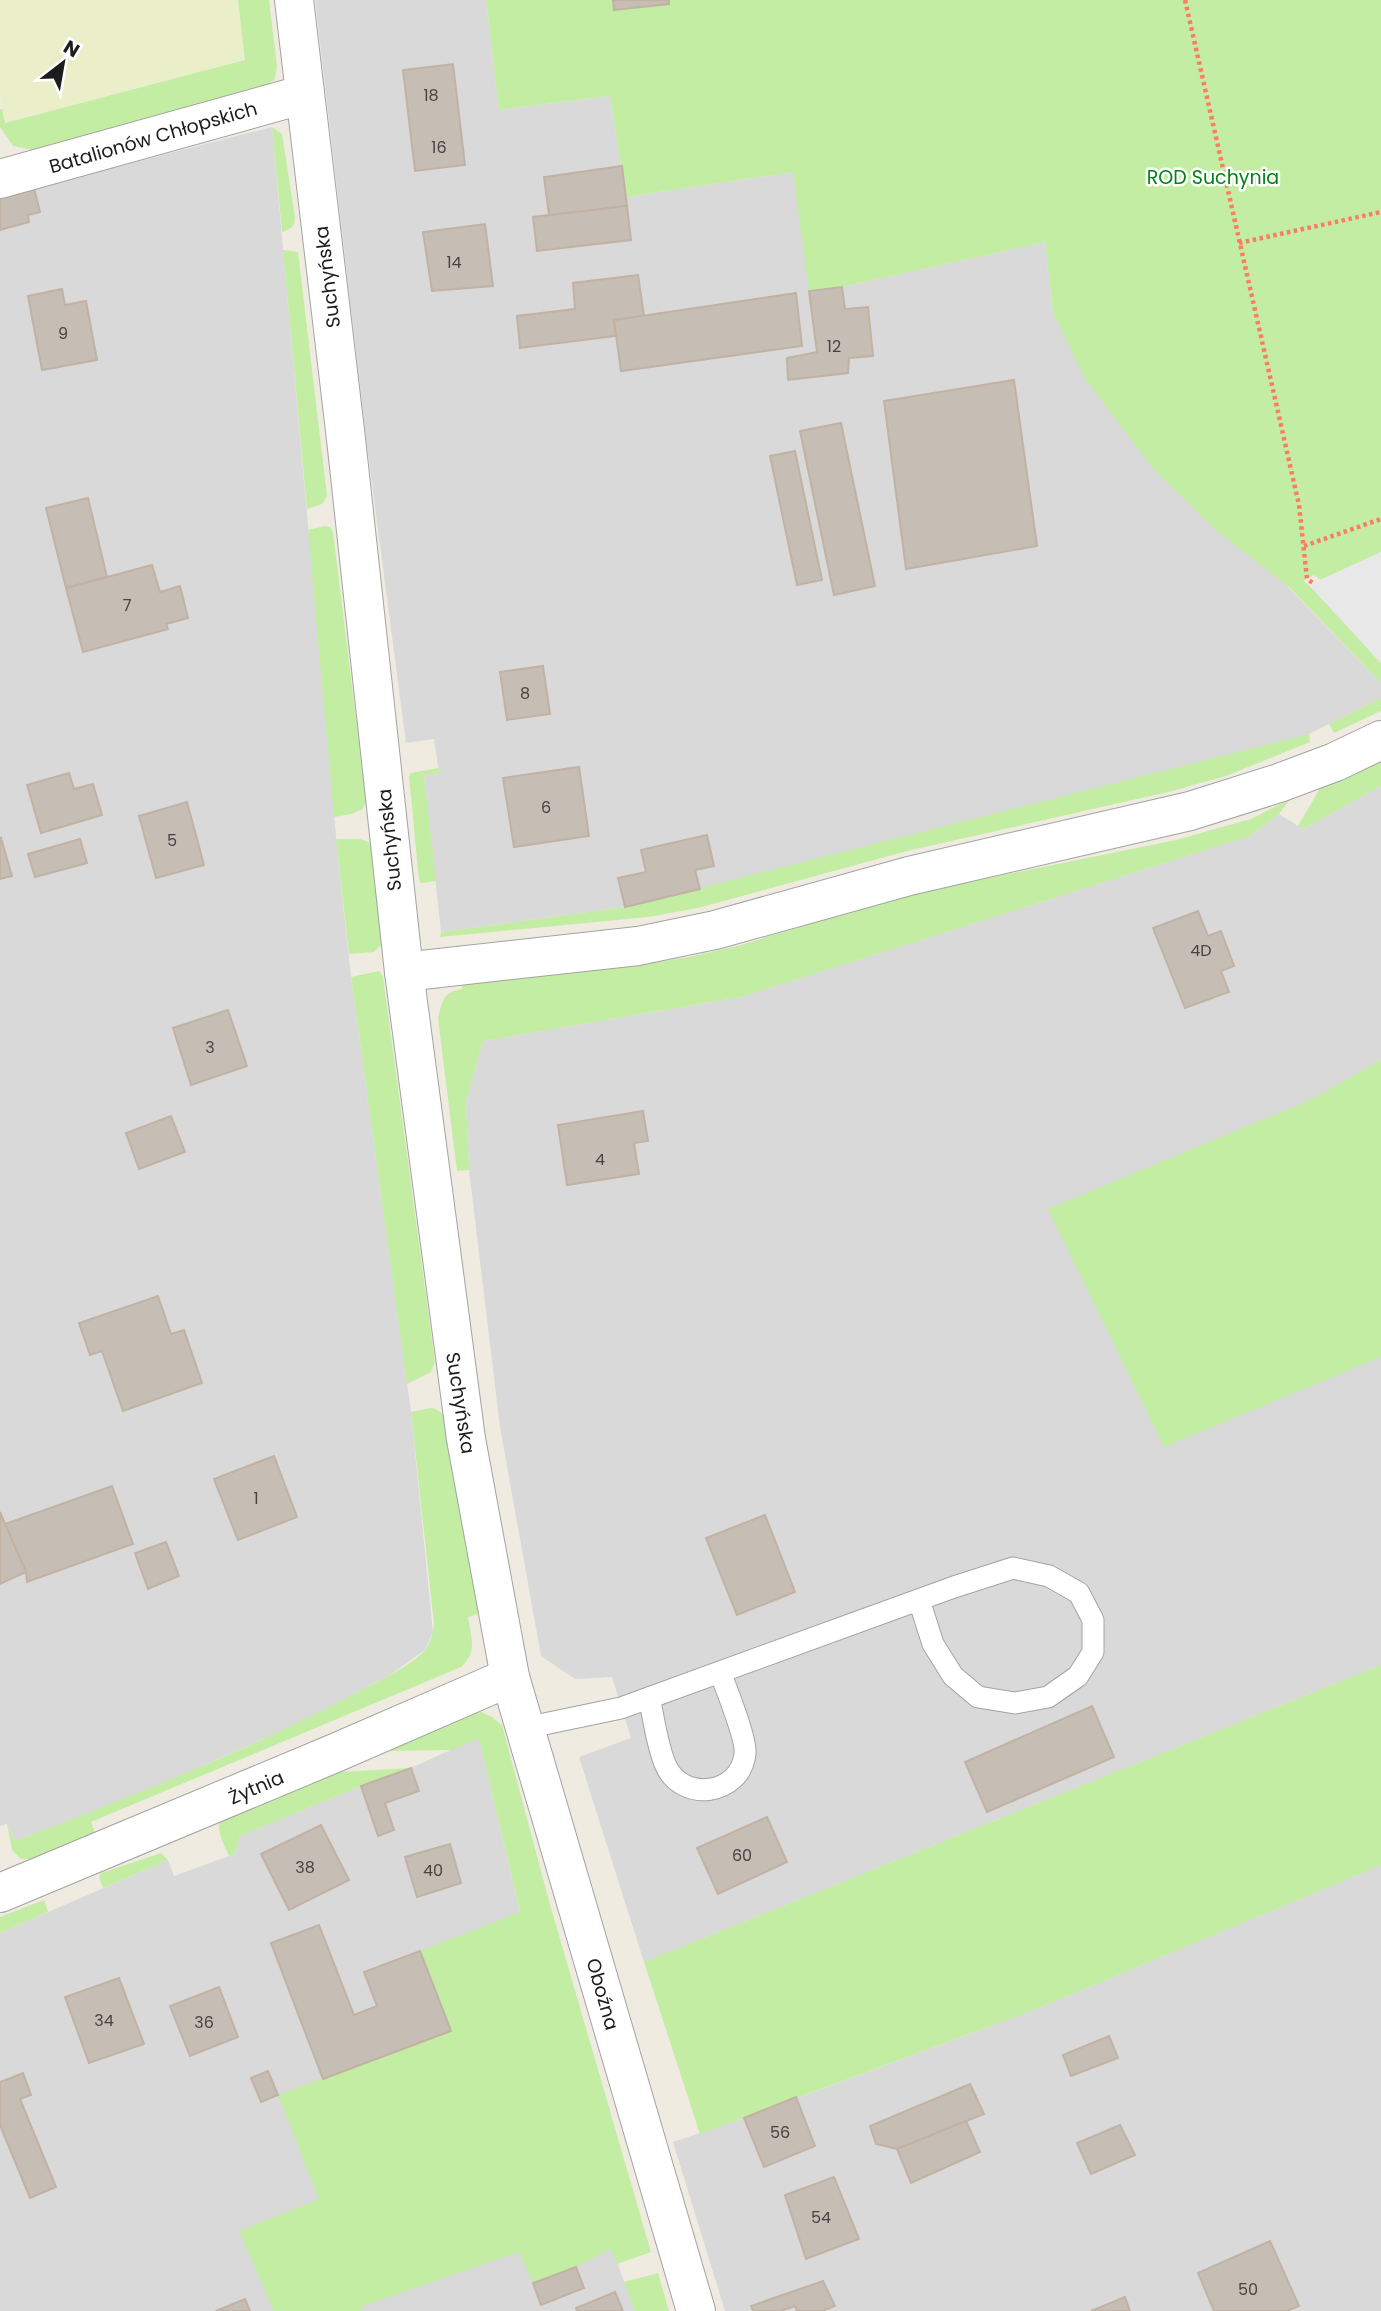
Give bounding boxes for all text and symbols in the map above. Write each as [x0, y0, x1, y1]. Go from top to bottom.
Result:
north arrow [28, 28, 98, 98]
text: N [58, 34, 85, 64]
house number: 18 [423, 84, 439, 107]
street label: Batalionów Chłopskich [46, 95, 260, 180]
house number: 16 [431, 136, 447, 159]
park label: ROD Suchynia [1147, 164, 1279, 191]
street label: Suchyńska [308, 224, 347, 329]
house number: 14 [446, 251, 462, 274]
house number: 9 [58, 322, 68, 345]
house number: 12 [827, 335, 841, 358]
house number: 7 [123, 594, 132, 617]
house number: 8 [520, 682, 530, 705]
street label: Suchyńska [371, 788, 408, 892]
house number: 6 [541, 796, 551, 819]
house number: 5 [167, 829, 177, 852]
house number: 4D [1190, 939, 1212, 962]
house number: 3 [205, 1036, 215, 1059]
house number: 4 [595, 1148, 605, 1171]
street label: Suchyńska [439, 1350, 482, 1456]
house number: 1 [253, 1487, 259, 1510]
street label: Żytnia [224, 1764, 288, 1811]
house number: 60 [732, 1844, 752, 1867]
house number: 38 [295, 1856, 315, 1879]
house number: 40 [423, 1859, 443, 1882]
street label: Oboźna [579, 1955, 626, 2033]
house number: 34 [94, 2009, 114, 2032]
house number: 36 [194, 2011, 214, 2034]
house number: 56 [770, 2121, 790, 2144]
house number: 54 [811, 2206, 831, 2229]
house number: 50 [1238, 2278, 1258, 2301]

